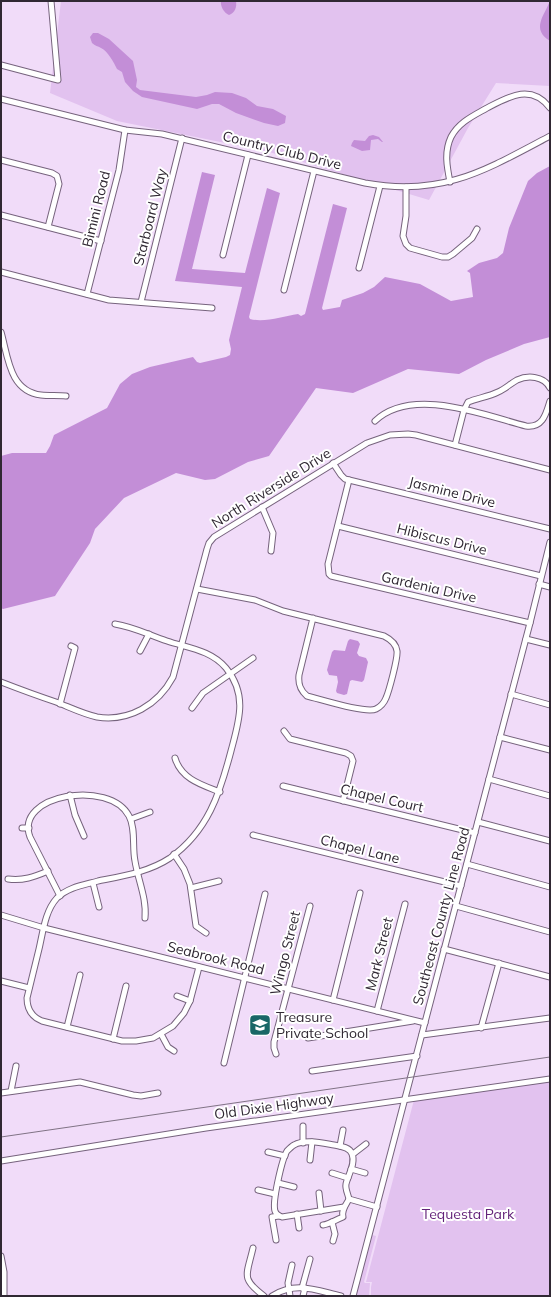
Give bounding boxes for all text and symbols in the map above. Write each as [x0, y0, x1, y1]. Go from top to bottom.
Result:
street label: Country Club Drive [221, 127, 343, 173]
street label: Starboard Way [129, 166, 171, 267]
street label: Bimini Road [78, 169, 114, 249]
street label: North Riverside Drive [208, 444, 334, 532]
street label: Jasmine Drive [407, 473, 497, 511]
street label: Hibiscus Drive [395, 519, 489, 559]
street label: Gardenia Drive [380, 567, 478, 607]
street label: Chapel Court [339, 780, 425, 816]
street label: Southeast County Line Road [409, 825, 473, 1007]
street label: Chapel Lane [319, 830, 401, 868]
street label: Wingo Street [266, 909, 304, 997]
street label: Mark Street [361, 915, 397, 993]
street label: Seabrook Road [166, 937, 266, 979]
place label: Treasure Private School [276, 1008, 368, 1042]
school or university icon: Treasure Private School [247, 1012, 273, 1038]
street label: Old Dixie Highway [213, 1089, 335, 1123]
park label: Tequesta Park [422, 1205, 515, 1223]

